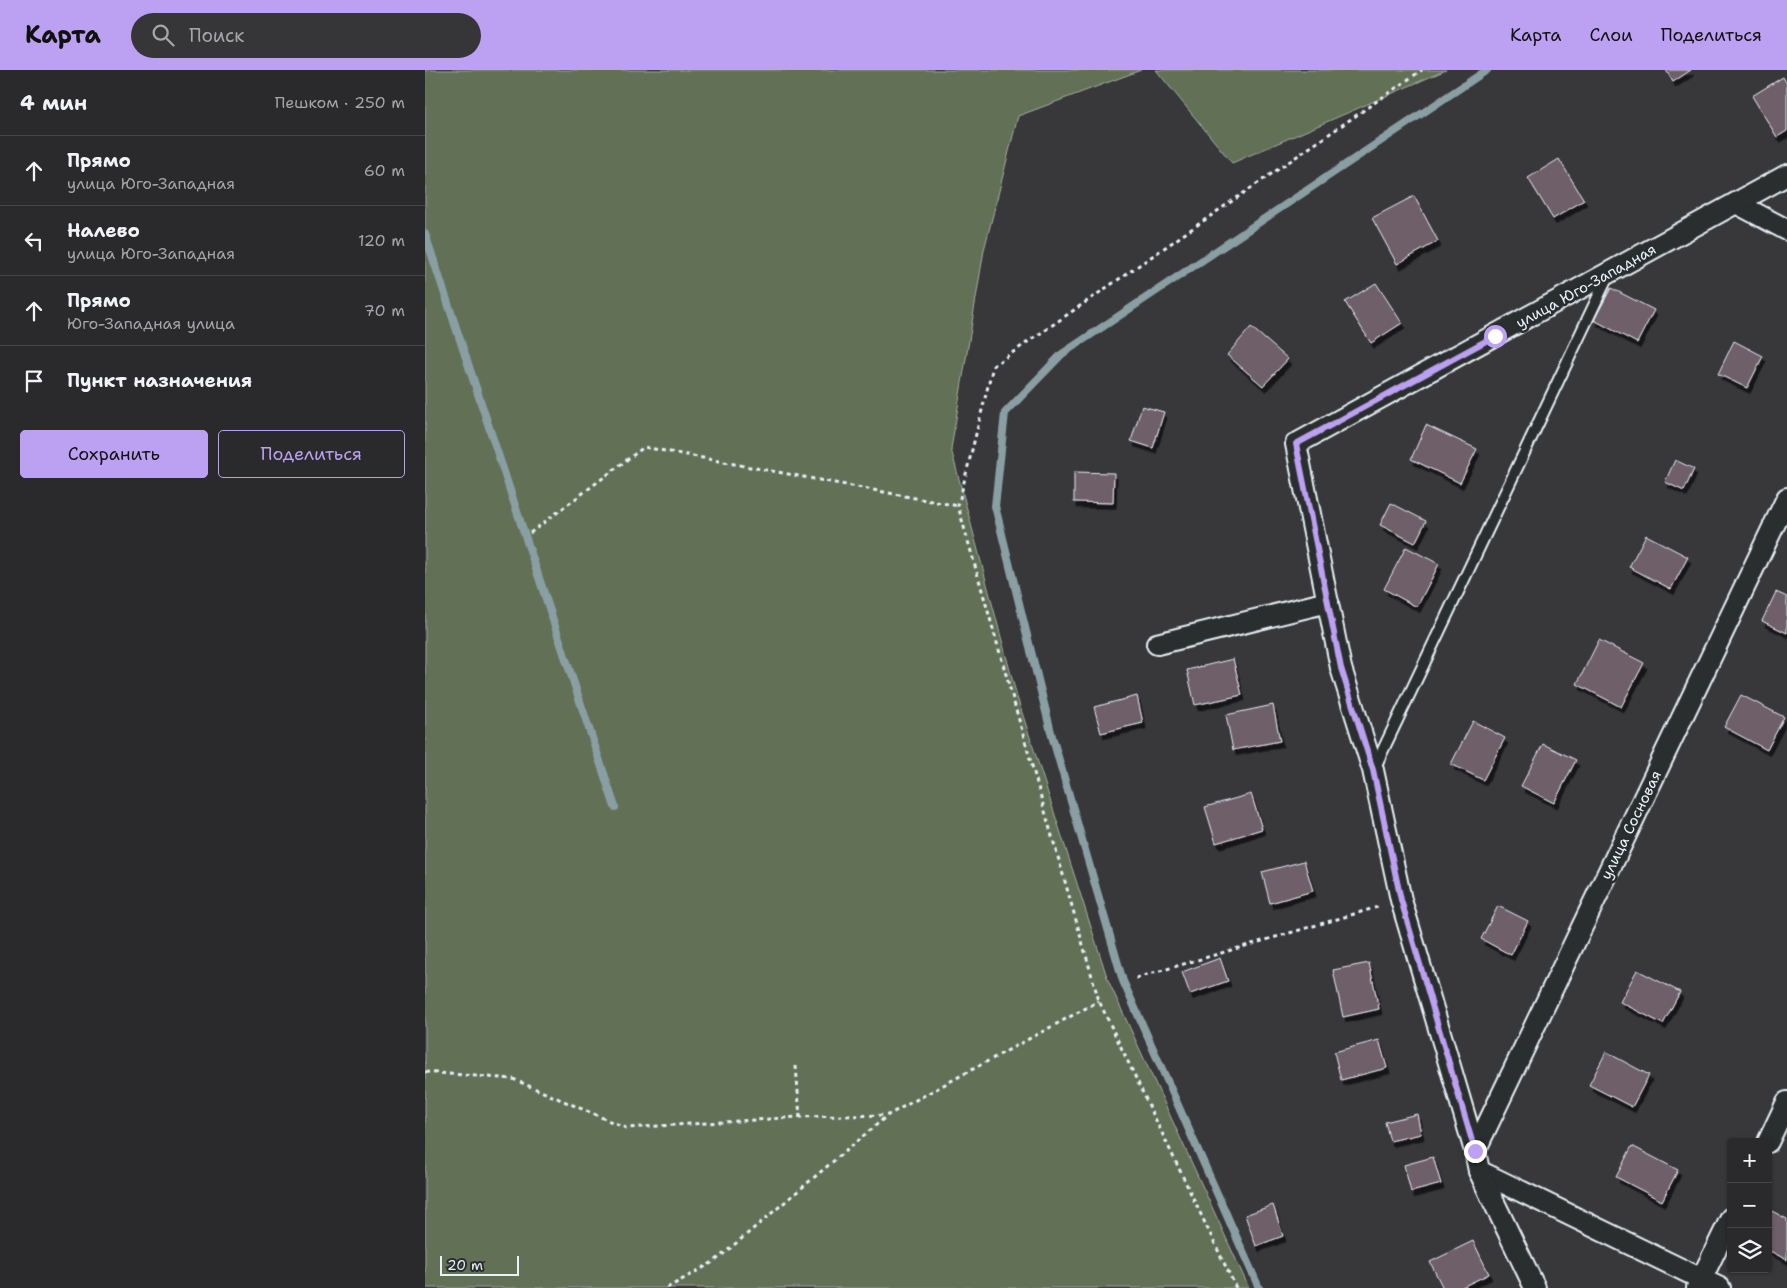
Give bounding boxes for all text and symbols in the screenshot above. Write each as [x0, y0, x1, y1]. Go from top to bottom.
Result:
search box [131, 13, 481, 58]
text: Карта [25, 19, 101, 51]
icon: search [149, 21, 177, 49]
text: Поиск [189, 23, 244, 48]
text: Карта [1510, 23, 1561, 47]
text: Слои [1589, 23, 1633, 47]
text: Поделиться [1661, 23, 1762, 47]
text: 4 мин [20, 89, 87, 117]
text: Пешком · 250 m [275, 92, 405, 113]
text: Прямо [67, 148, 131, 173]
icon: ahead [20, 157, 48, 185]
text: 60 m [364, 160, 405, 181]
text: улица Юго-Западная [67, 173, 235, 194]
text: Налево [67, 218, 140, 243]
icon: left [20, 227, 48, 255]
text: 120 m [358, 230, 405, 251]
street label: улица Юго-Западная [1512, 239, 1660, 333]
text: улица Юго-Западная [67, 243, 235, 264]
text: Прямо [67, 288, 131, 313]
icon: ahead [20, 297, 48, 325]
text: 70 m [364, 300, 405, 321]
text: Юго-Западная улица [67, 313, 235, 334]
route start [1484, 325, 1507, 348]
icon: arrive [20, 367, 48, 395]
text: Пункт назначения [67, 368, 252, 393]
button: Сохранить [20, 430, 208, 478]
button: Поделиться [218, 430, 405, 478]
street label: улица Сосновая [1596, 767, 1666, 883]
map controls [1727, 1138, 1772, 1273]
button: + [1727, 1138, 1772, 1183]
route end [1464, 1140, 1487, 1163]
button: − [1727, 1183, 1772, 1228]
button: layers [1727, 1228, 1772, 1273]
scale bar [440, 1253, 519, 1276]
text: 20 m [447, 1256, 483, 1274]

